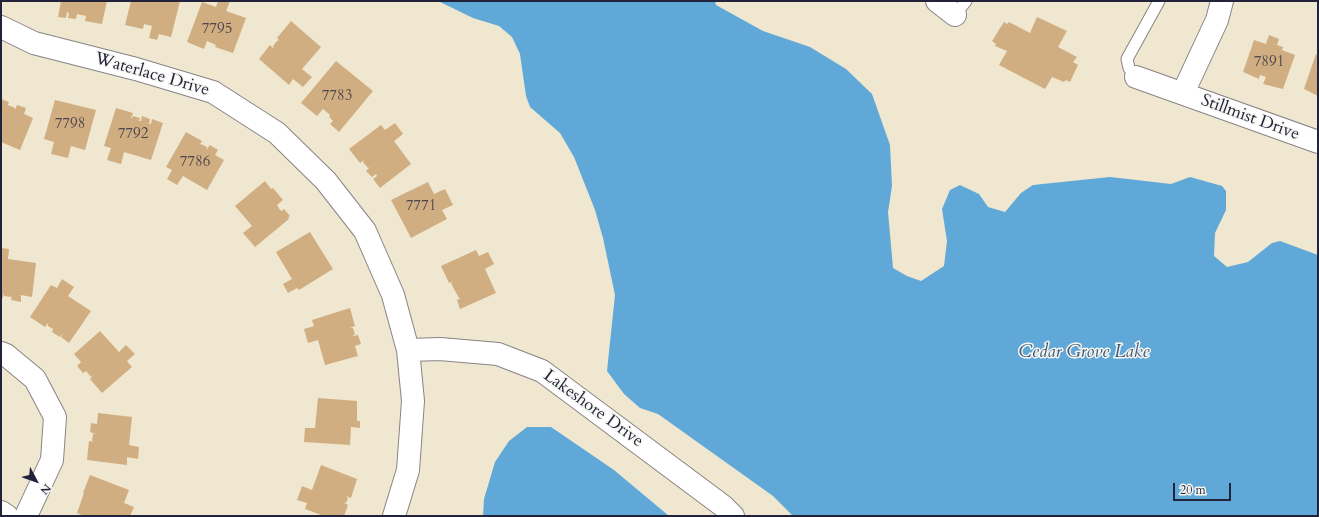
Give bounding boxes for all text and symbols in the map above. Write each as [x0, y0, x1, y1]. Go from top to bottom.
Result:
house number: 7795 [202, 21, 232, 39]
street label: Waterlace Drive [92, 49, 212, 101]
house number: 7891 [1254, 54, 1284, 72]
house number: 7783 [322, 88, 352, 106]
street label: Stillmist Drive [1198, 91, 1302, 145]
house number: 7798 [55, 116, 85, 134]
house number: 7792 [118, 126, 148, 144]
house number: 7786 [180, 154, 210, 172]
house number: 7771 [406, 198, 436, 216]
water label: Cedar Grove Lake [1019, 342, 1149, 364]
street label: Lakeshore Drive [539, 366, 647, 452]
north arrow [16, 461, 56, 501]
scale bar [1175, 475, 1233, 501]
text: N [37, 481, 54, 498]
text: 20 m [1180, 482, 1206, 498]

